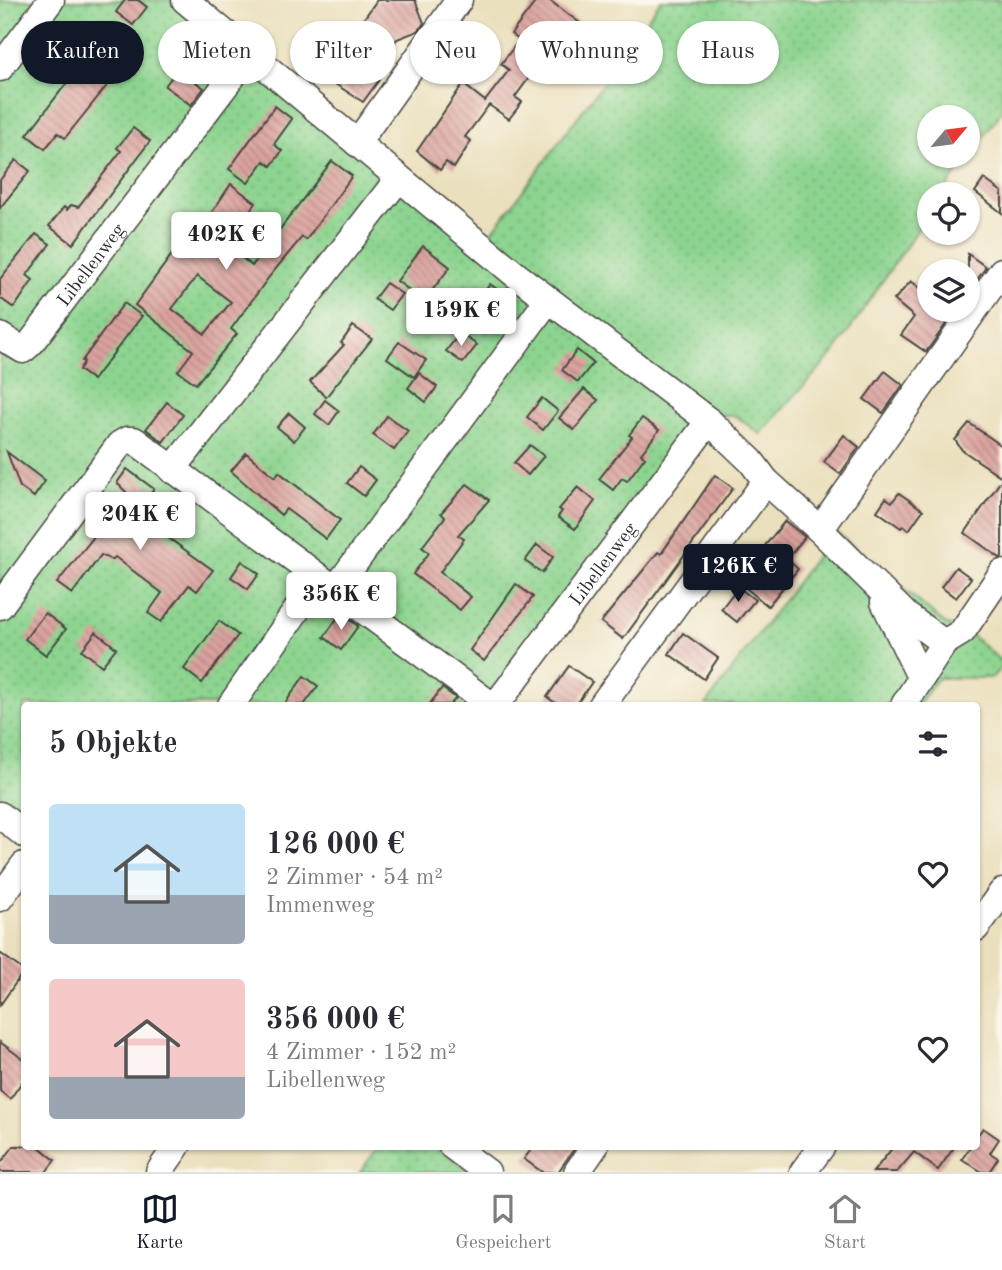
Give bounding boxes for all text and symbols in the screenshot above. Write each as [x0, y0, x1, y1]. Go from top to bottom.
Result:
chip: Kaufen [21, 21, 144, 84]
chip: Mieten [158, 21, 276, 84]
chip: Filter [290, 21, 396, 84]
chip: Neu [410, 21, 501, 84]
chip: Wohnung [515, 21, 663, 84]
chip: Haus [677, 21, 779, 84]
north arrow [917, 105, 980, 168]
map controls [917, 105, 980, 322]
button: locate [917, 182, 980, 245]
pin: 402K € [169, 212, 283, 272]
street label: Libellenweg [55, 220, 130, 311]
text: 402K € [187, 223, 265, 246]
button: layers [917, 259, 980, 322]
pin: 159K € [404, 288, 518, 348]
text: 159K € [422, 299, 500, 322]
pin: 204K € [83, 492, 197, 552]
text: 204K € [101, 503, 179, 526]
street label: Libellenweg [567, 519, 642, 610]
pin: 126K € [681, 544, 795, 604]
text: 126K € [699, 555, 777, 578]
pin: 356K € [284, 572, 398, 632]
text: 356K € [302, 583, 380, 606]
icon: filters [914, 725, 952, 763]
text: 5 Objekte [49, 729, 178, 759]
text: 126 000 € [266, 830, 405, 860]
icon: home [105, 832, 189, 916]
icon: heart [914, 855, 952, 893]
text: 2 Zimmer · 54 m² [266, 866, 443, 889]
text: Immenweg [266, 894, 374, 917]
text: 356 000 € [266, 1005, 405, 1035]
icon: home [105, 1007, 189, 1091]
icon: heart [914, 1030, 952, 1068]
text: 4 Zimmer · 152 m² [266, 1041, 456, 1064]
text: Libellenweg [266, 1069, 385, 1092]
tab: Karte [136, 1190, 183, 1255]
tab: Gespeichert [455, 1190, 551, 1255]
tab: Start [824, 1190, 866, 1255]

